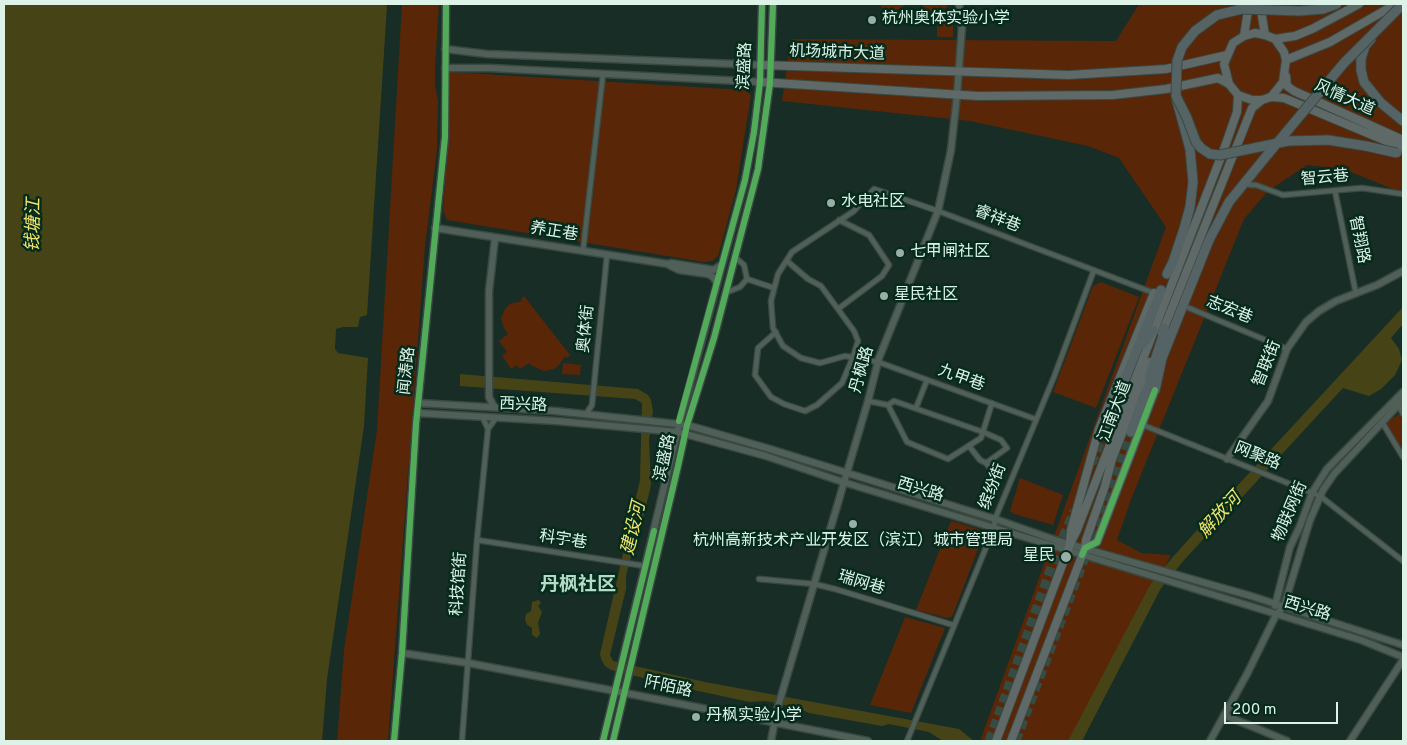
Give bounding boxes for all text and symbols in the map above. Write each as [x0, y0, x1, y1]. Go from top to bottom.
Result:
place label: 杭州奥体实验小学 [882, 10, 1010, 30]
marker: 杭州奥体实验小学 [866, 14, 878, 26]
street label: 滨盛路 [735, 42, 757, 90]
street label: 机场城市大道 [789, 43, 885, 65]
street label: 风情大道 [1311, 77, 1377, 121]
street label: 智云巷 [1300, 167, 1350, 191]
place label: 水电社区 [841, 193, 905, 213]
marker: 水电社区 [825, 197, 837, 209]
water label: 钱塘江 [24, 198, 46, 252]
street label: 睿祥巷 [971, 202, 1023, 238]
street label: 智翔路 [1344, 215, 1372, 265]
street label: 养正巷 [529, 220, 579, 246]
place label: 七甲闸社区 [910, 243, 990, 263]
marker: 七甲闸社区 [894, 247, 906, 259]
place label: 星民社区 [894, 286, 958, 306]
marker: 星民社区 [878, 290, 890, 302]
street label: 志宏巷 [1203, 293, 1255, 329]
street label: 奥体街 [575, 304, 599, 354]
street label: 智联街 [1250, 338, 1286, 390]
street label: 丹枫路 [847, 344, 879, 396]
street label: 闻涛路 [396, 346, 420, 396]
street label: 九甲巷 [935, 362, 987, 396]
street label: 江南大道 [1096, 379, 1136, 445]
street label: 西兴路 [499, 396, 547, 416]
street label: 滨盛路 [652, 433, 680, 483]
street label: 网聚路 [1231, 439, 1283, 475]
street label: 缤纷街 [976, 461, 1012, 513]
street label: 西兴路 [894, 475, 946, 507]
street label: 物联网街 [1270, 479, 1312, 545]
water label: 解放河 [1195, 489, 1247, 543]
water label: 建设河 [618, 500, 652, 558]
marker: 杭州高新技术产业开发区（滨江）城市管理局 [847, 518, 859, 530]
street label: 科宇巷 [538, 528, 588, 554]
place label: 杭州高新技术产业开发区（滨江）城市管理局 [693, 532, 1013, 552]
place label: 星民 [1023, 547, 1055, 567]
marker: 星民 [1059, 550, 1073, 564]
street label: 科技馆街 [448, 551, 472, 617]
street label: 瑞网巷 [835, 568, 887, 600]
district label: 丹枫社区 [540, 575, 616, 597]
street label: 西兴路 [1281, 594, 1333, 626]
street label: 阡陌路 [643, 674, 693, 702]
scale bar [1227, 692, 1341, 724]
text: 200 m [1232, 701, 1277, 720]
place label: 丹枫实验小学 [706, 707, 802, 727]
marker: 丹枫实验小学 [690, 711, 702, 723]

